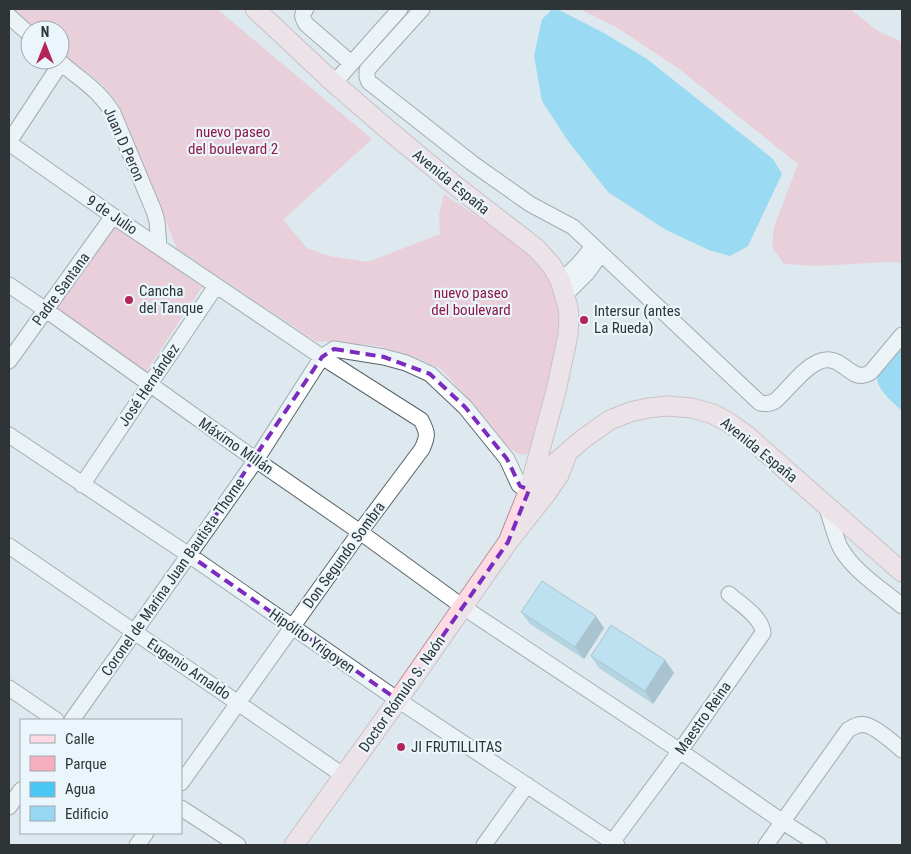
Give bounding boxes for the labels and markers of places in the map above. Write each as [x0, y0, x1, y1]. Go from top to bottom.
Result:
place label: Cancha del Tanque [139, 282, 203, 317]
marker: Cancha del Tanque [123, 294, 135, 306]
place label: Intersur (antes La Rueda) [594, 302, 681, 337]
marker: Intersur (antes La Rueda) [578, 314, 590, 326]
place label: JI FRUTILLITAS [411, 738, 502, 756]
marker: JI FRUTILLITAS [395, 741, 407, 753]

